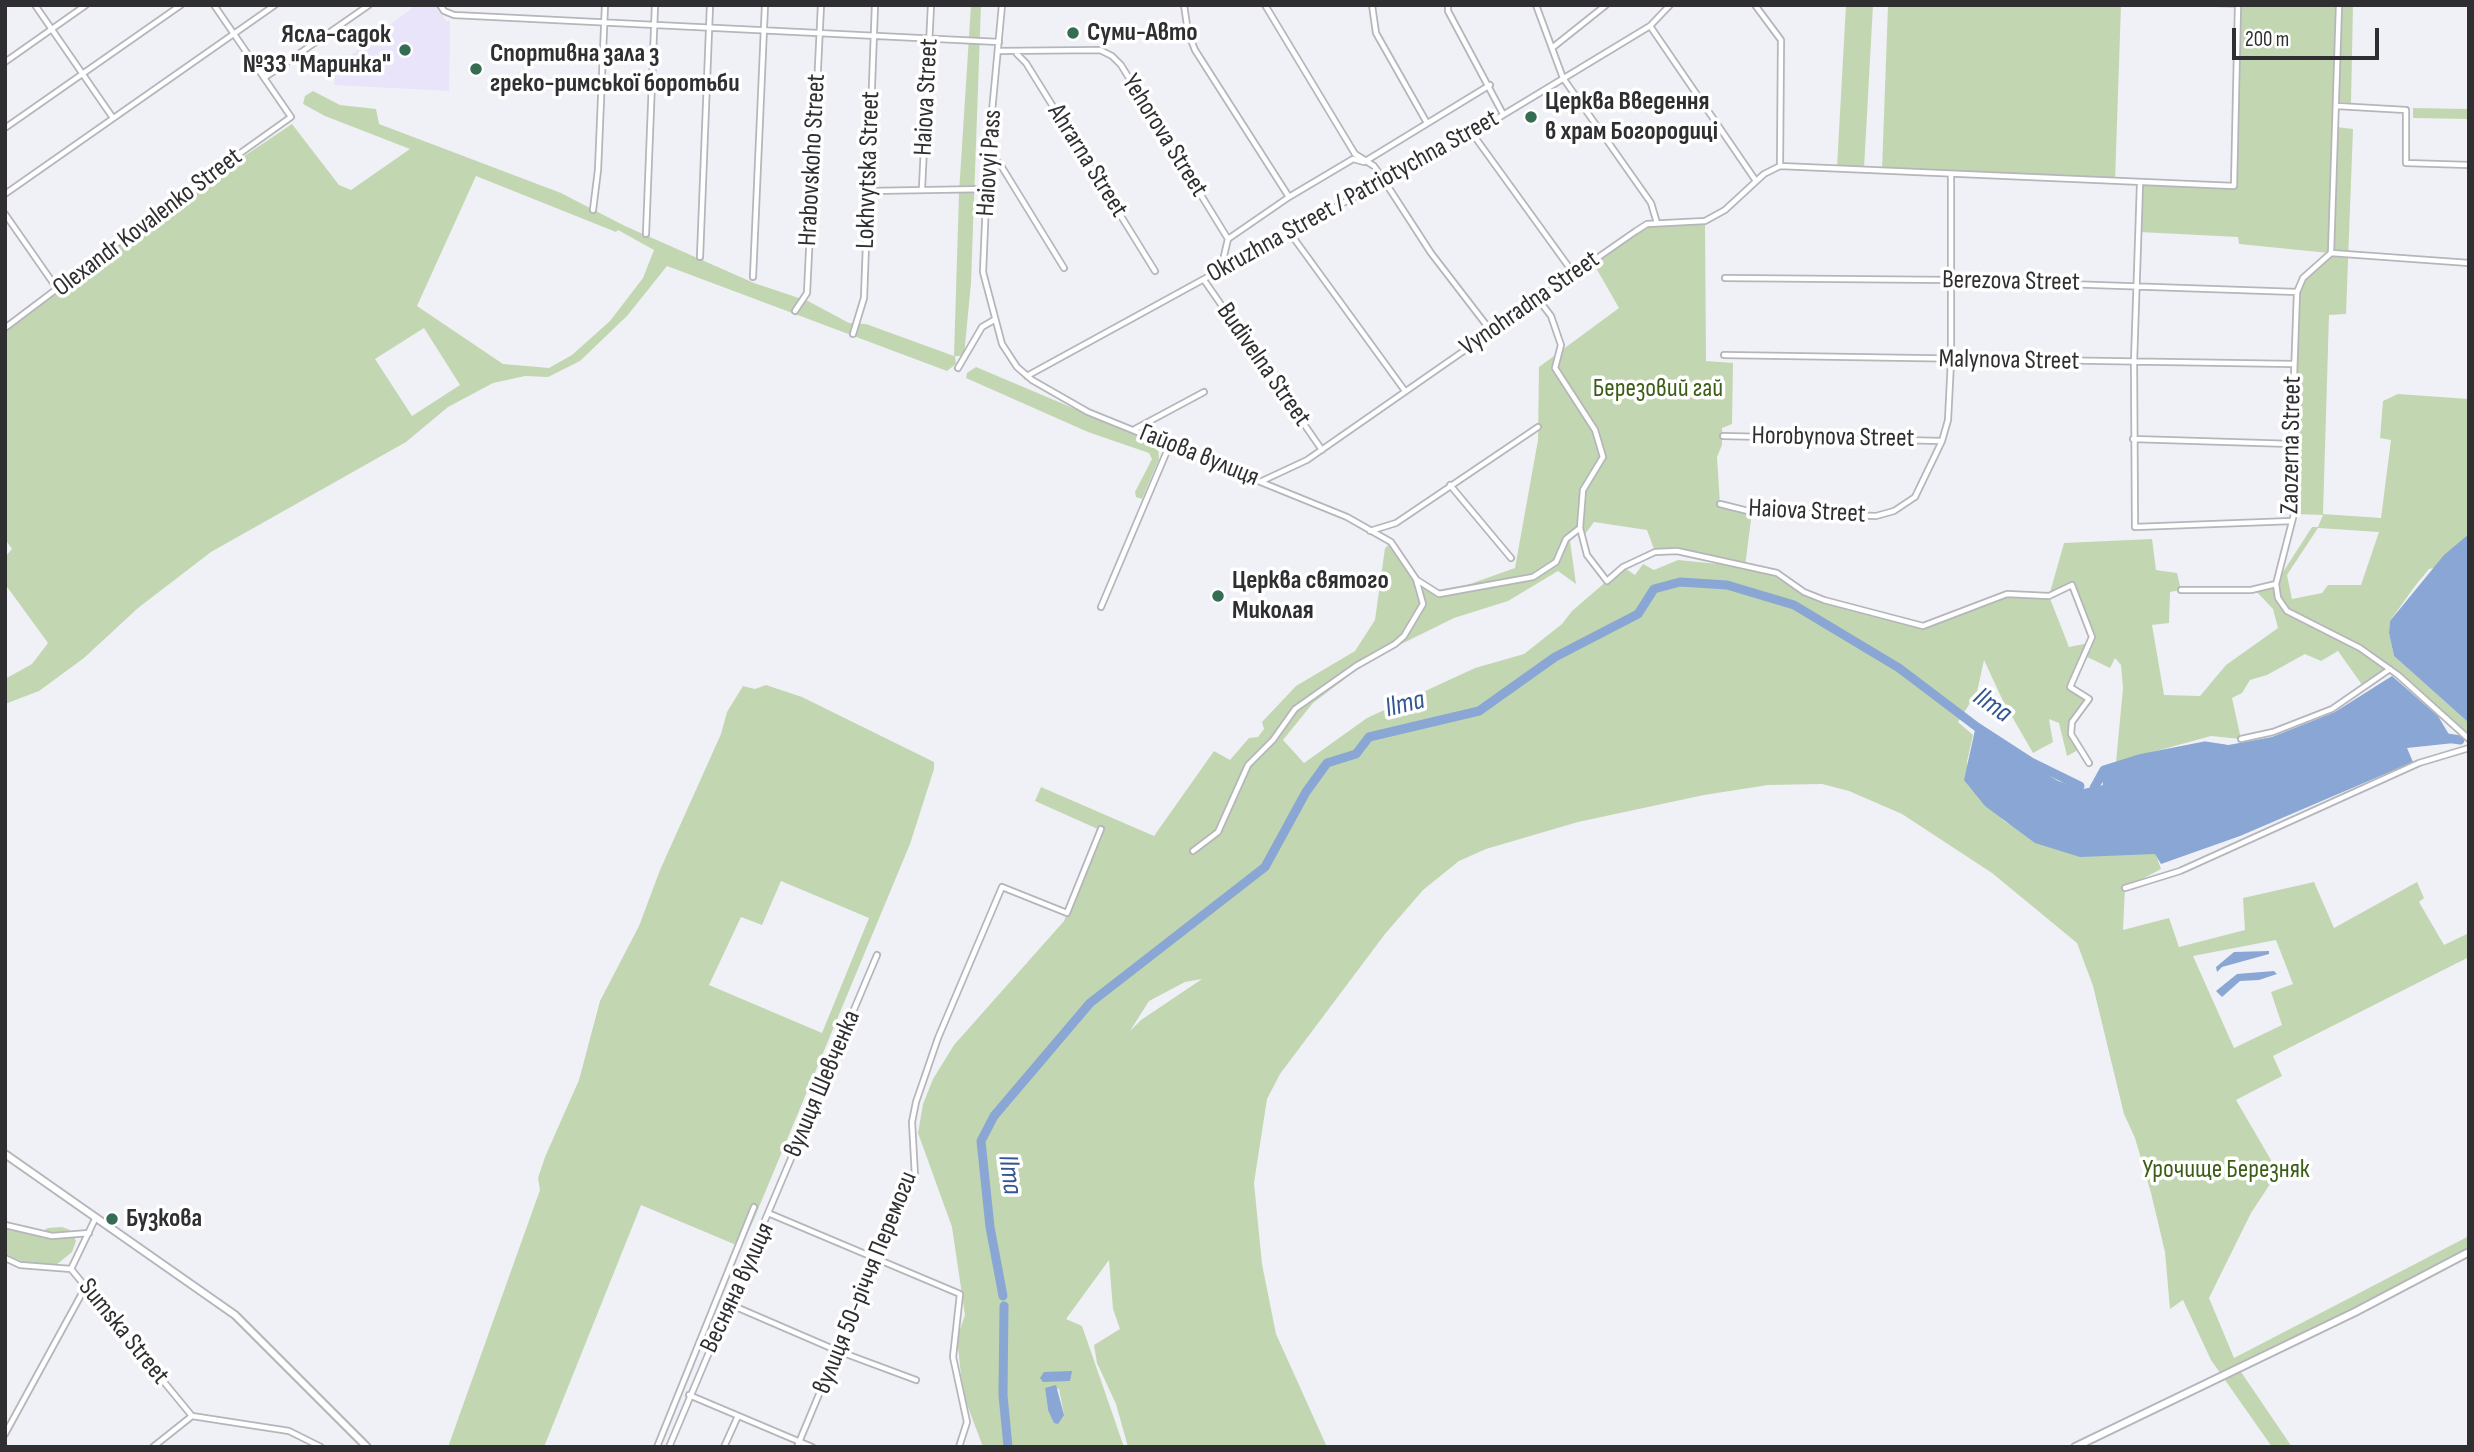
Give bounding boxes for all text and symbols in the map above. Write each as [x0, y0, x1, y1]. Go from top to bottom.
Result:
scale bar [2236, 14, 2383, 58]
place label: Суми-Авто [1087, 17, 1198, 49]
place label: Ясла-садок №33 "Маринка" [243, 19, 391, 80]
marker: Суми-Авто [1065, 25, 1081, 41]
text: 200 m [2245, 27, 2289, 52]
place label: Спортивна зала з греко-римської боротьби [490, 38, 740, 100]
street label: Haiova Street [908, 38, 946, 156]
marker: Ясла-садок №33 "Маринка" [397, 42, 413, 58]
marker: Спортивна зала з греко-римської боротьби [468, 61, 484, 77]
street label: Yehorova Street [1114, 69, 1214, 203]
street label: Hrabovskoho Street [793, 73, 833, 247]
place label: Церква Введення в храм Богородиці [1545, 86, 1718, 148]
street label: Lokhvytska Street [851, 91, 887, 249]
street label: Ahrarna Street [1040, 99, 1134, 223]
street label: Okruzhna Street / Patriotychna Street [1202, 104, 1504, 290]
street label: Haiovyi Pass [971, 109, 1009, 217]
marker: Церква Введення в храм Богородиці [1523, 109, 1539, 125]
street label: Olexandr Kovalenko Street [47, 142, 249, 304]
street label: Vynohradna Street [1454, 245, 1606, 363]
street label: Berezova Street [1942, 265, 2080, 299]
street label: Budivelna Street [1209, 297, 1317, 433]
street label: Malynova Street [1938, 344, 2080, 378]
park label: Березовий гай [1593, 373, 1723, 405]
street label: Zaozerna Street [2275, 376, 2309, 514]
street label: Гайова вулиця [1135, 418, 1263, 494]
street label: Horobynova Street [1751, 421, 1915, 455]
street label: Haiova Street [1748, 493, 1866, 531]
place label: Церква святого Миколая [1232, 565, 1389, 626]
marker: Церква святого Миколая [1210, 588, 1226, 604]
water label: Ilma [1966, 681, 2018, 731]
water label: Ilma [1382, 684, 1428, 726]
street label: вулиця Шевченка [778, 1006, 868, 1162]
water label: Ilma [990, 1153, 1028, 1197]
park label: Урочище Березняк [2142, 1154, 2310, 1186]
street label: вулиця 50-річчя Перемоги [807, 1167, 925, 1399]
place label: Бузкова [126, 1203, 202, 1235]
marker: Бузкова [104, 1211, 120, 1227]
street label: Весняна вулиця [694, 1218, 782, 1358]
street label: Sumska Street [71, 1273, 175, 1391]

